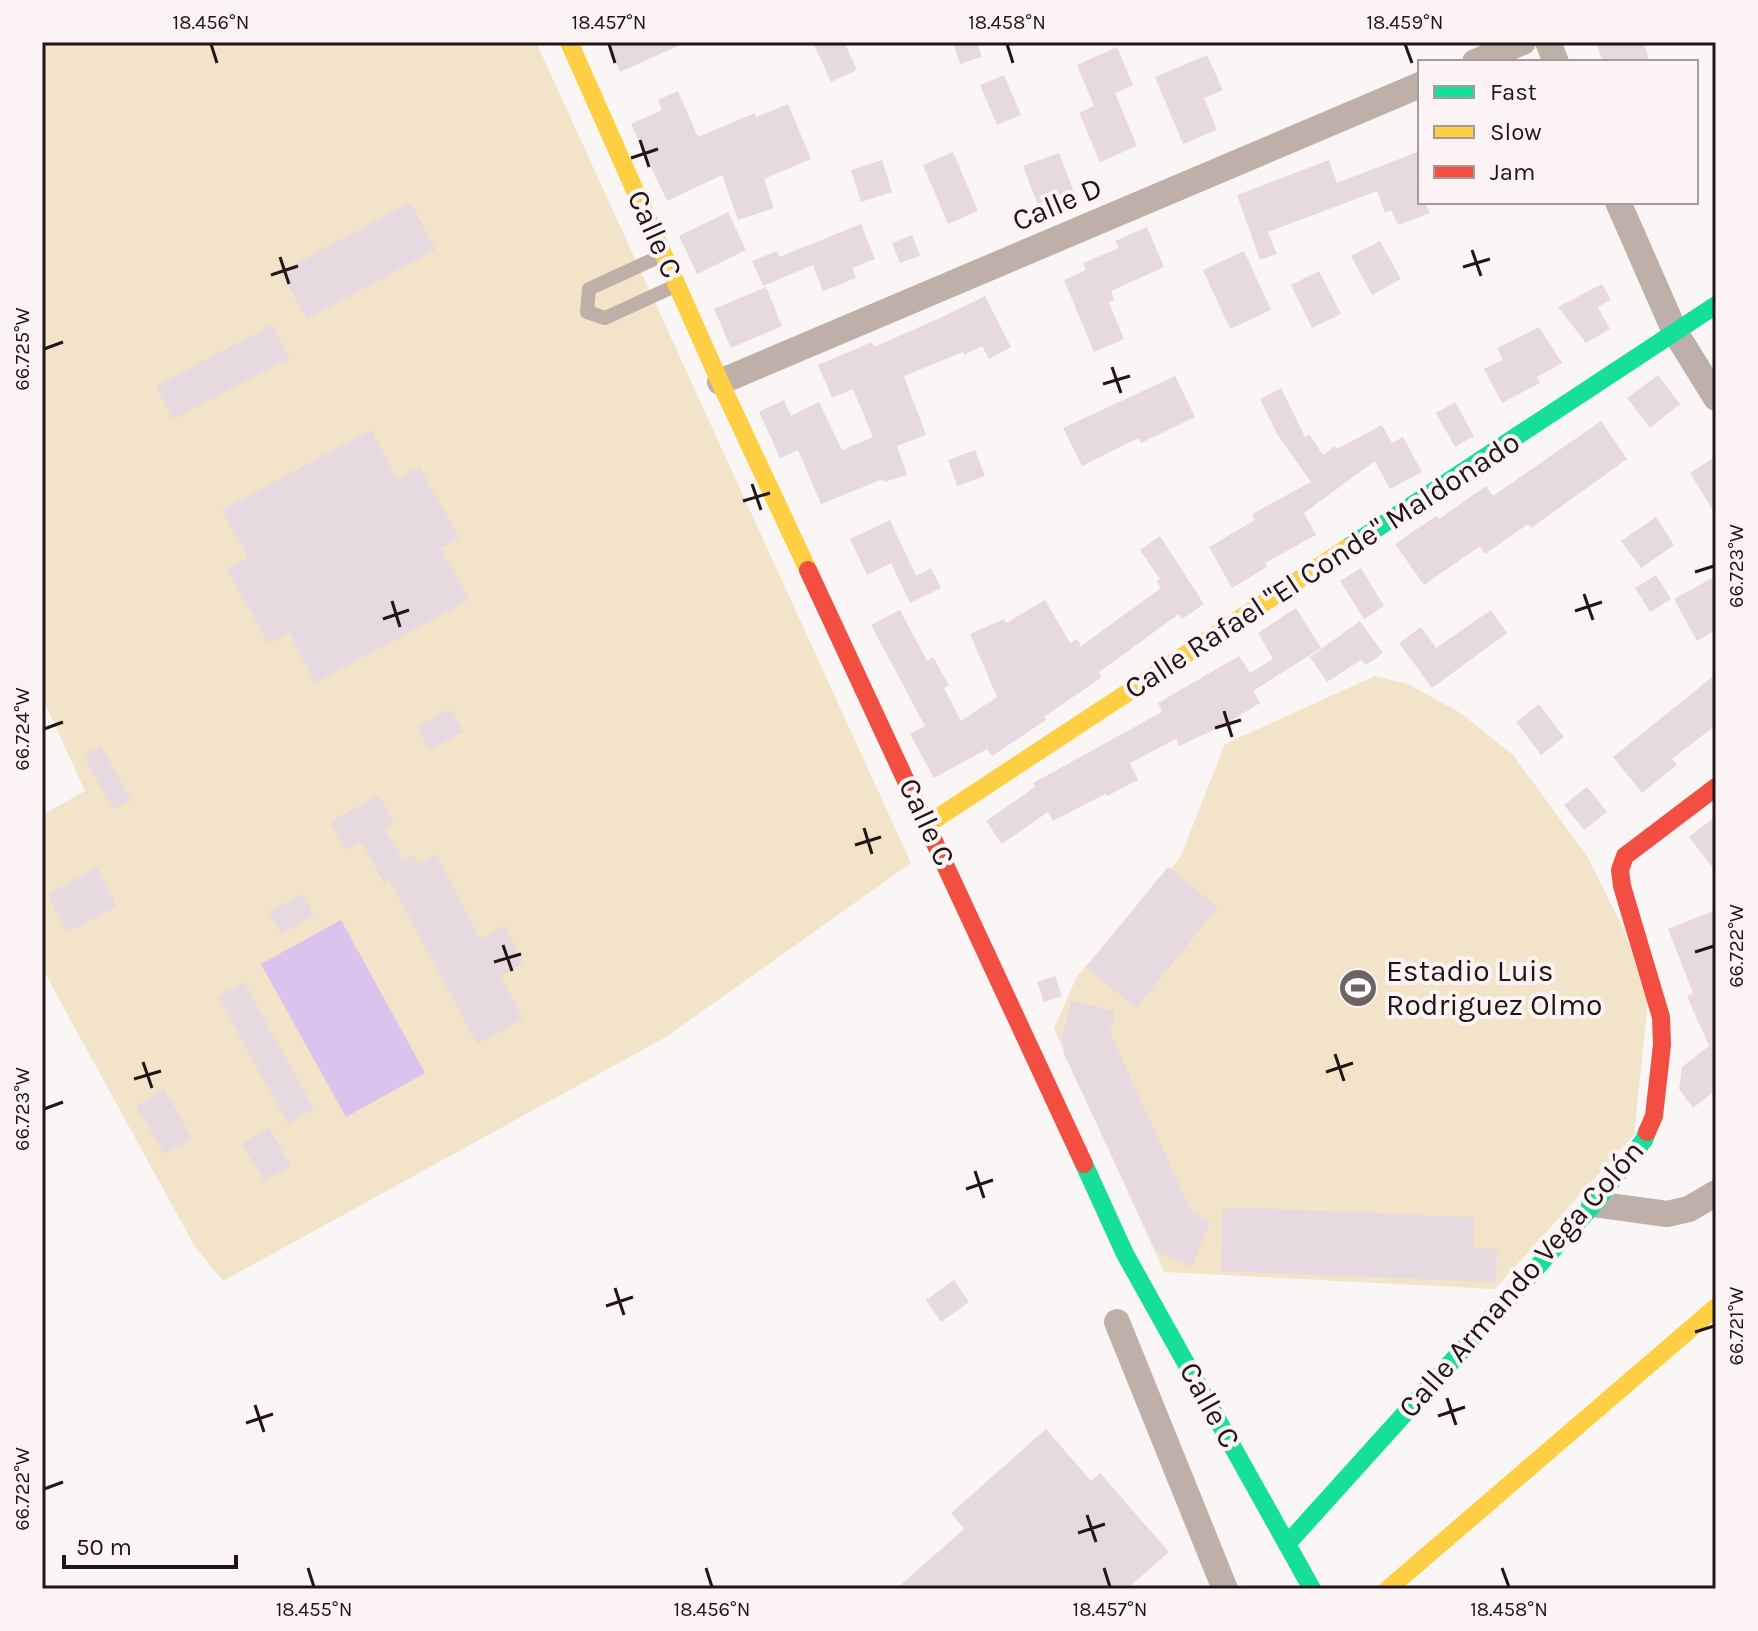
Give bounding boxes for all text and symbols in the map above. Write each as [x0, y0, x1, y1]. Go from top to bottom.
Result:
text: 18.456°N [173, 11, 249, 34]
text: 18.457°N [572, 11, 646, 34]
text: 18.458°N [968, 11, 1046, 34]
text: 18.459°N [1366, 11, 1444, 34]
legend [1418, 60, 1698, 204]
text: Fast [1490, 78, 1537, 106]
text: Slow [1490, 118, 1542, 146]
text: Jam [1490, 158, 1535, 186]
street label: Calle D [1007, 169, 1107, 239]
street label: Calle C [620, 184, 690, 284]
text: 66.725°W [11, 307, 34, 391]
street label: Calle Rafael "El Conde" Maldonado [1118, 424, 1526, 706]
text: 66.723°W [1725, 524, 1748, 608]
text: 66.724°W [11, 687, 34, 771]
street label: Calle C [891, 772, 963, 872]
text: 66.722°W [1725, 904, 1748, 988]
place label: Estadio Luis Rodriguez Olmo [1386, 953, 1602, 1023]
sports icon: Estadio Luis Rodriguez Olmo [1337, 967, 1379, 1009]
text: 66.723°W [11, 1067, 34, 1151]
street label: Calle Armando Vega Colón [1391, 1133, 1651, 1425]
text: 66.721°W [1725, 1287, 1748, 1365]
street label: Calle C [1172, 1356, 1248, 1454]
text: 66.722°W [11, 1447, 34, 1531]
scale bar [64, 1519, 236, 1569]
text: 50 m [76, 1533, 132, 1561]
text: 18.455°N [276, 1598, 352, 1621]
text: 18.456°N [674, 1598, 750, 1621]
text: 18.457°N [1073, 1598, 1147, 1621]
text: 18.458°N [1470, 1598, 1548, 1621]

